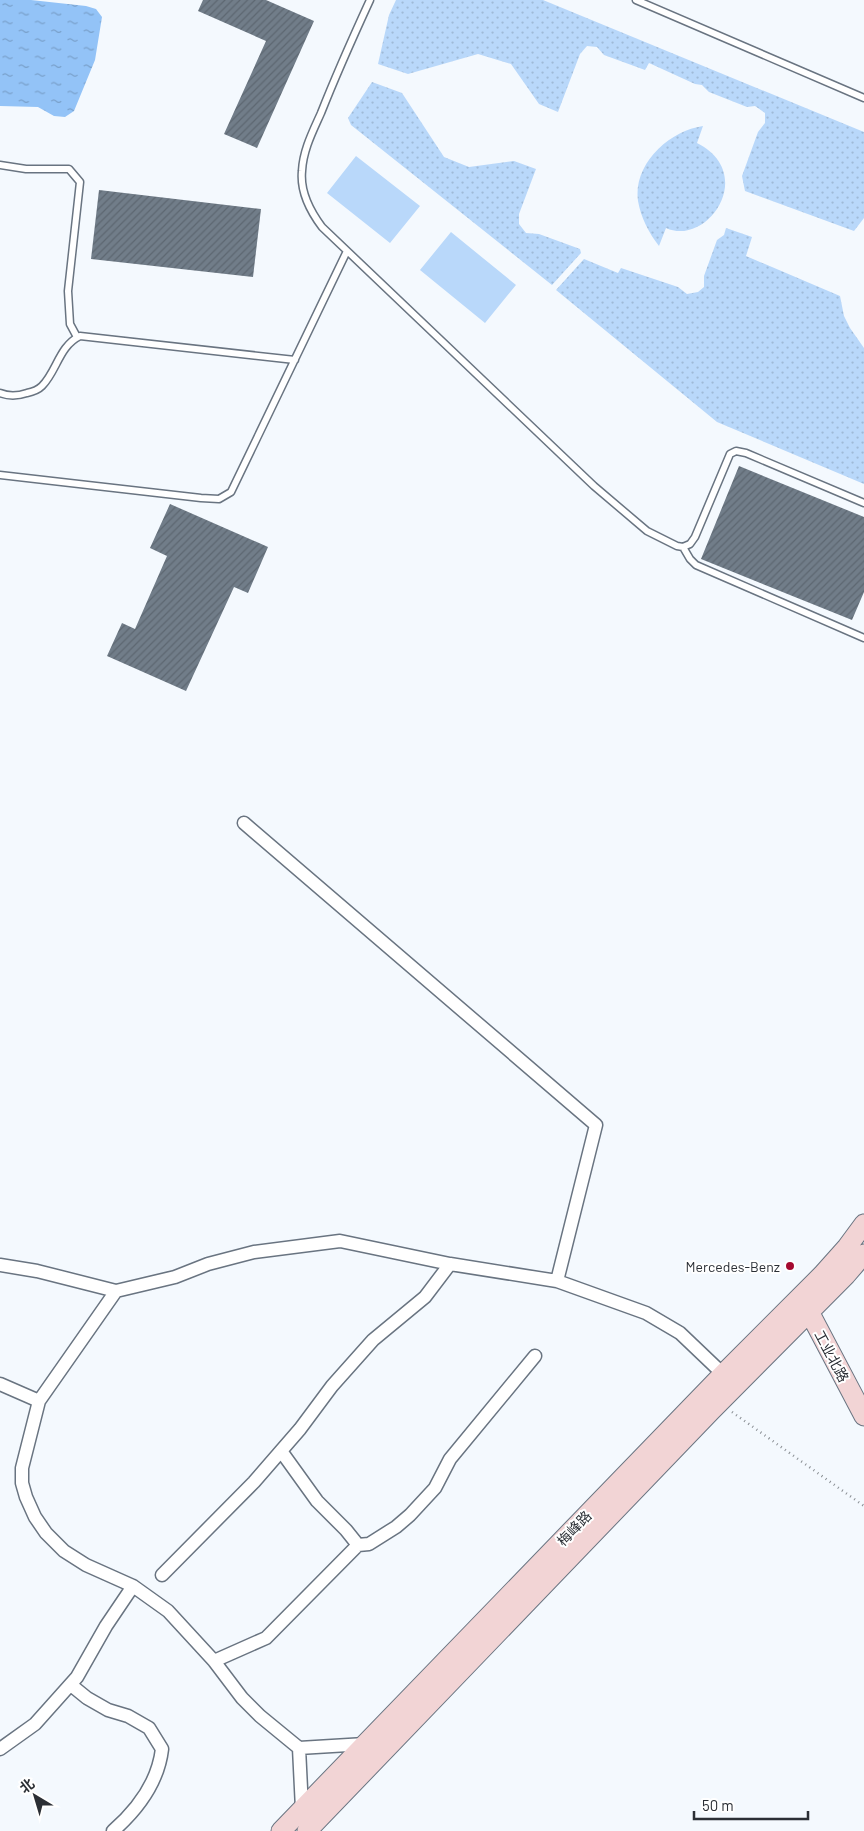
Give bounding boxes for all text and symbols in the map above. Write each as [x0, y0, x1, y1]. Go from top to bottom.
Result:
place label: Mercedes-Benz [686, 1258, 780, 1275]
marker: Mercedes-Benz [784, 1260, 796, 1272]
street label: 工业北路 [811, 1327, 853, 1385]
street label: 梅峰路 [553, 1507, 595, 1549]
north arrow [10, 1771, 60, 1821]
text: 北 [16, 1774, 37, 1796]
scale bar [694, 1788, 808, 1820]
text: 50 m [702, 1796, 734, 1814]

